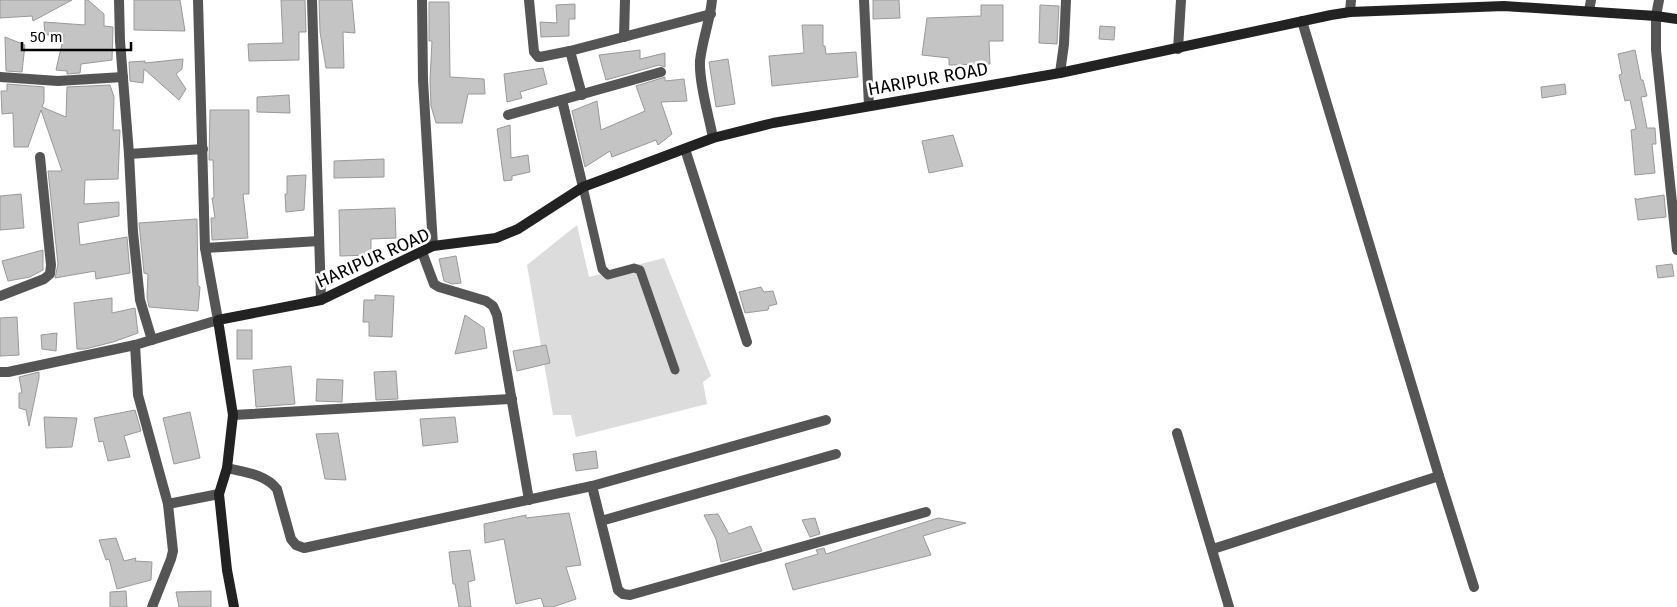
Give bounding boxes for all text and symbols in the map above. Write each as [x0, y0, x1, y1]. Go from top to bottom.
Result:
scale bar [22, 20, 131, 52]
text: 50 m [30, 28, 63, 46]
street label: HARIPUR ROAD [866, 58, 990, 100]
street label: HARIPUR ROAD [313, 223, 433, 293]

